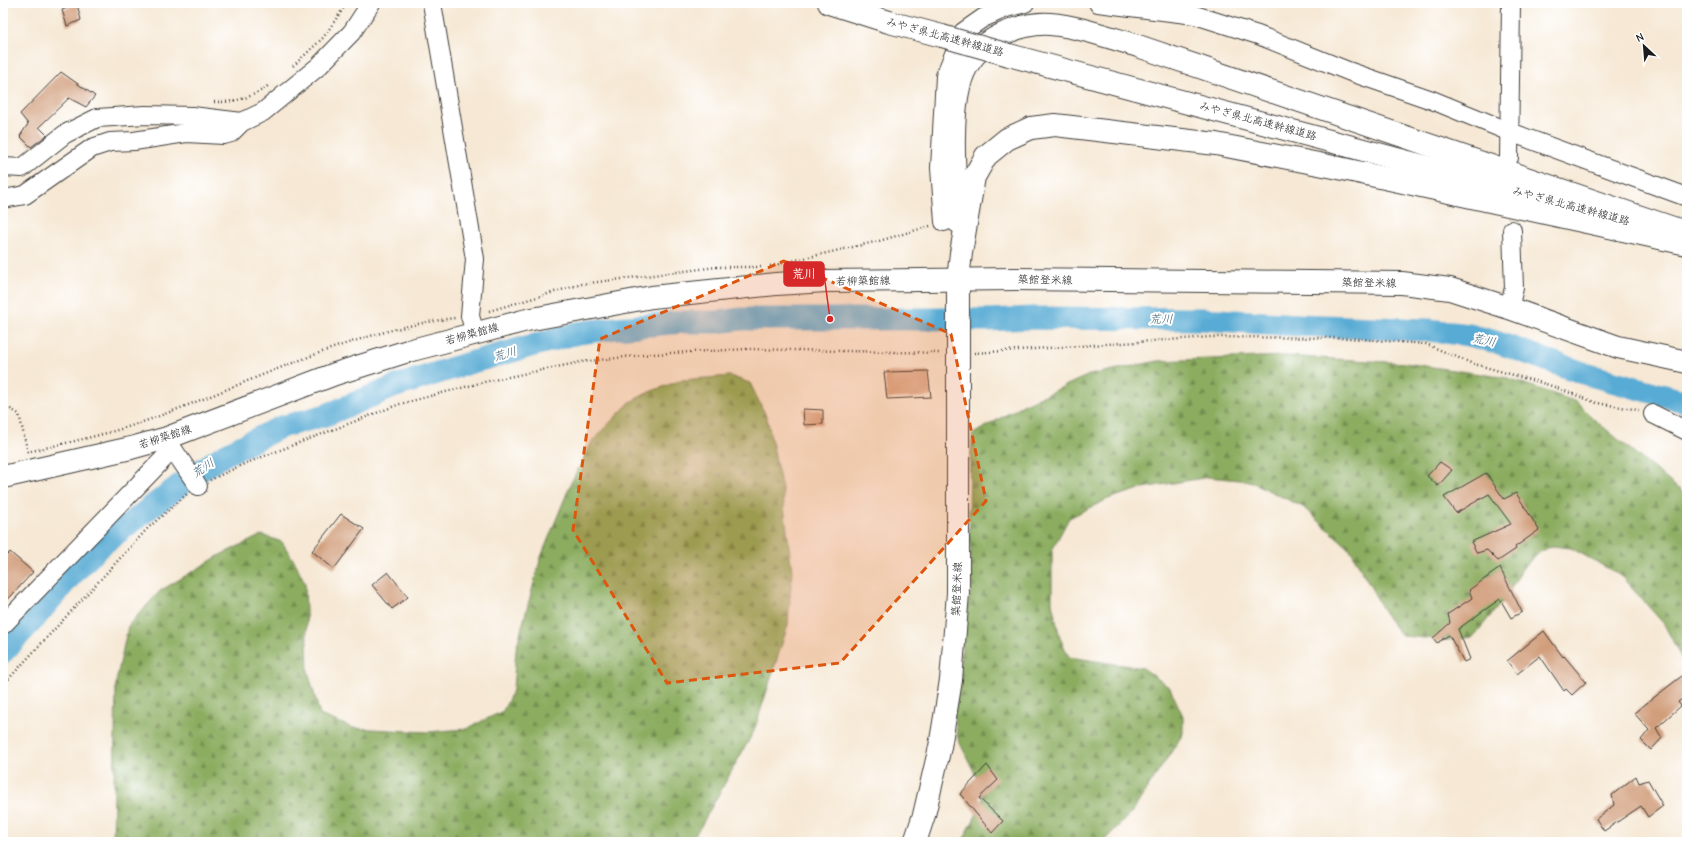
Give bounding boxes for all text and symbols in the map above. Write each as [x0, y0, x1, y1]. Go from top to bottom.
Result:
street label: みやぎ県北高速幹線道路 [885, 15, 1005, 59]
north arrow [1624, 26, 1664, 66]
text: N [1634, 30, 1646, 45]
street label: みやぎ県北高速幹線道路 [1198, 99, 1318, 143]
street label: みやぎ県北高速幹線道路 [1511, 184, 1631, 228]
callout: 荒川 [784, 262, 824, 286]
text: 荒川 [792, 267, 816, 281]
street label: 築館登米線 [1017, 273, 1073, 287]
street label: 若柳築館線 [835, 274, 891, 288]
street label: 築館登米線 [1341, 276, 1397, 290]
water label: 荒川 [1149, 312, 1173, 326]
street label: 若柳築館線 [444, 321, 500, 347]
water label: 荒川 [1471, 331, 1497, 349]
water label: 荒川 [492, 344, 518, 364]
street label: 若柳築館線 [137, 422, 193, 452]
water label: 荒川 [189, 456, 217, 480]
street label: 築館登米線 [950, 561, 964, 617]

